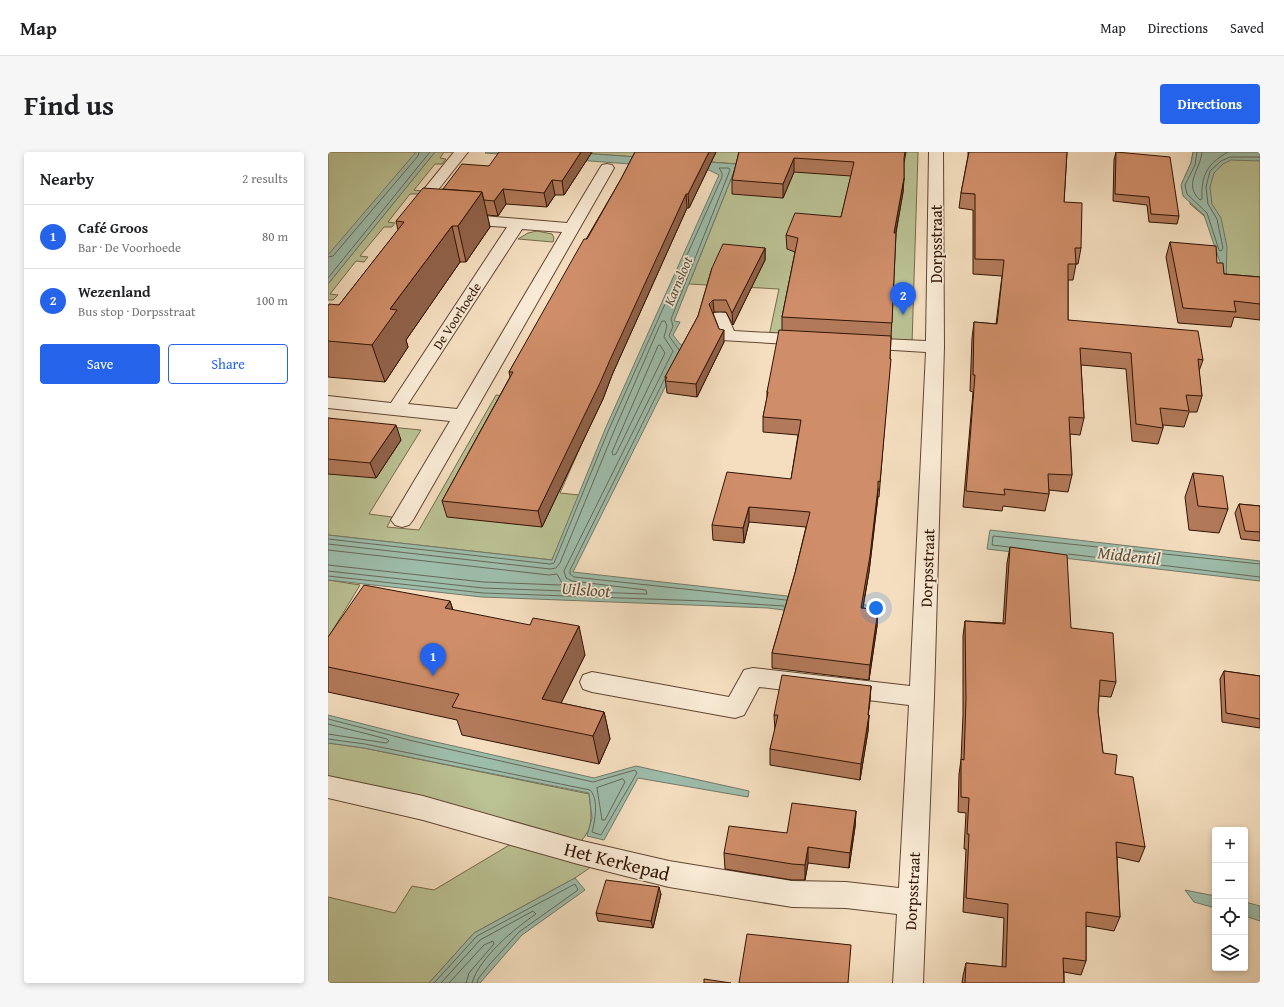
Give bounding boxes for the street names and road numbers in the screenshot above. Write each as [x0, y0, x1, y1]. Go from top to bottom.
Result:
street label: Dorpsstraat [924, 204, 948, 283]
street label: De Voorhoede [428, 279, 486, 353]
street label: Dorpsstraat [914, 528, 940, 608]
street label: Het Kerkepad [561, 834, 674, 888]
street label: Dorpsstraat [898, 851, 926, 931]

